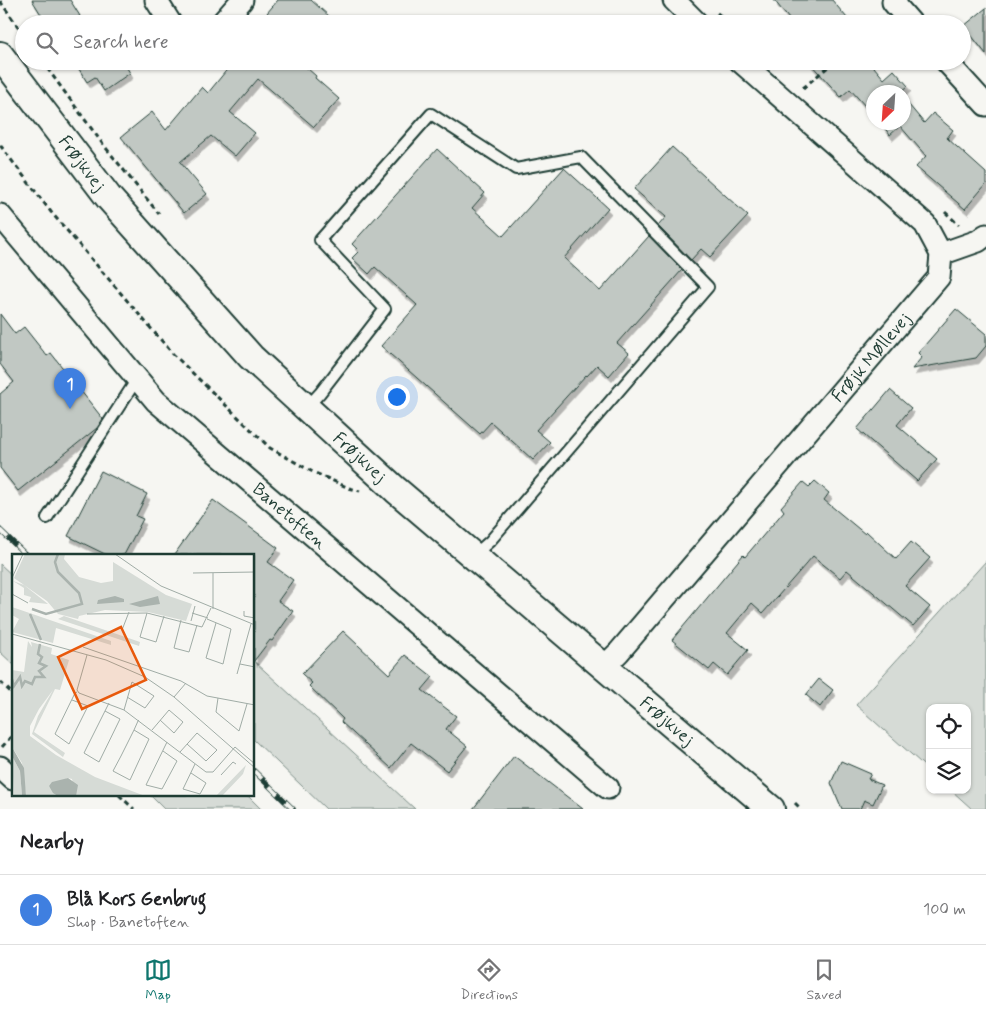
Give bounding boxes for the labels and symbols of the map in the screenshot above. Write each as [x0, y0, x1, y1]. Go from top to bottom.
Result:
north arrow [866, 85, 911, 130]
street label: Frøjkvej [52, 131, 111, 197]
street label: Frøjk Møllevej [826, 308, 917, 408]
pin: 1 [54, 368, 86, 409]
your location [384, 384, 410, 410]
street label: Frøjkvej [327, 427, 391, 489]
street label: Banetoften [247, 478, 332, 555]
inset map [12, 554, 255, 796]
street label: Frøjkvej [634, 691, 699, 752]

